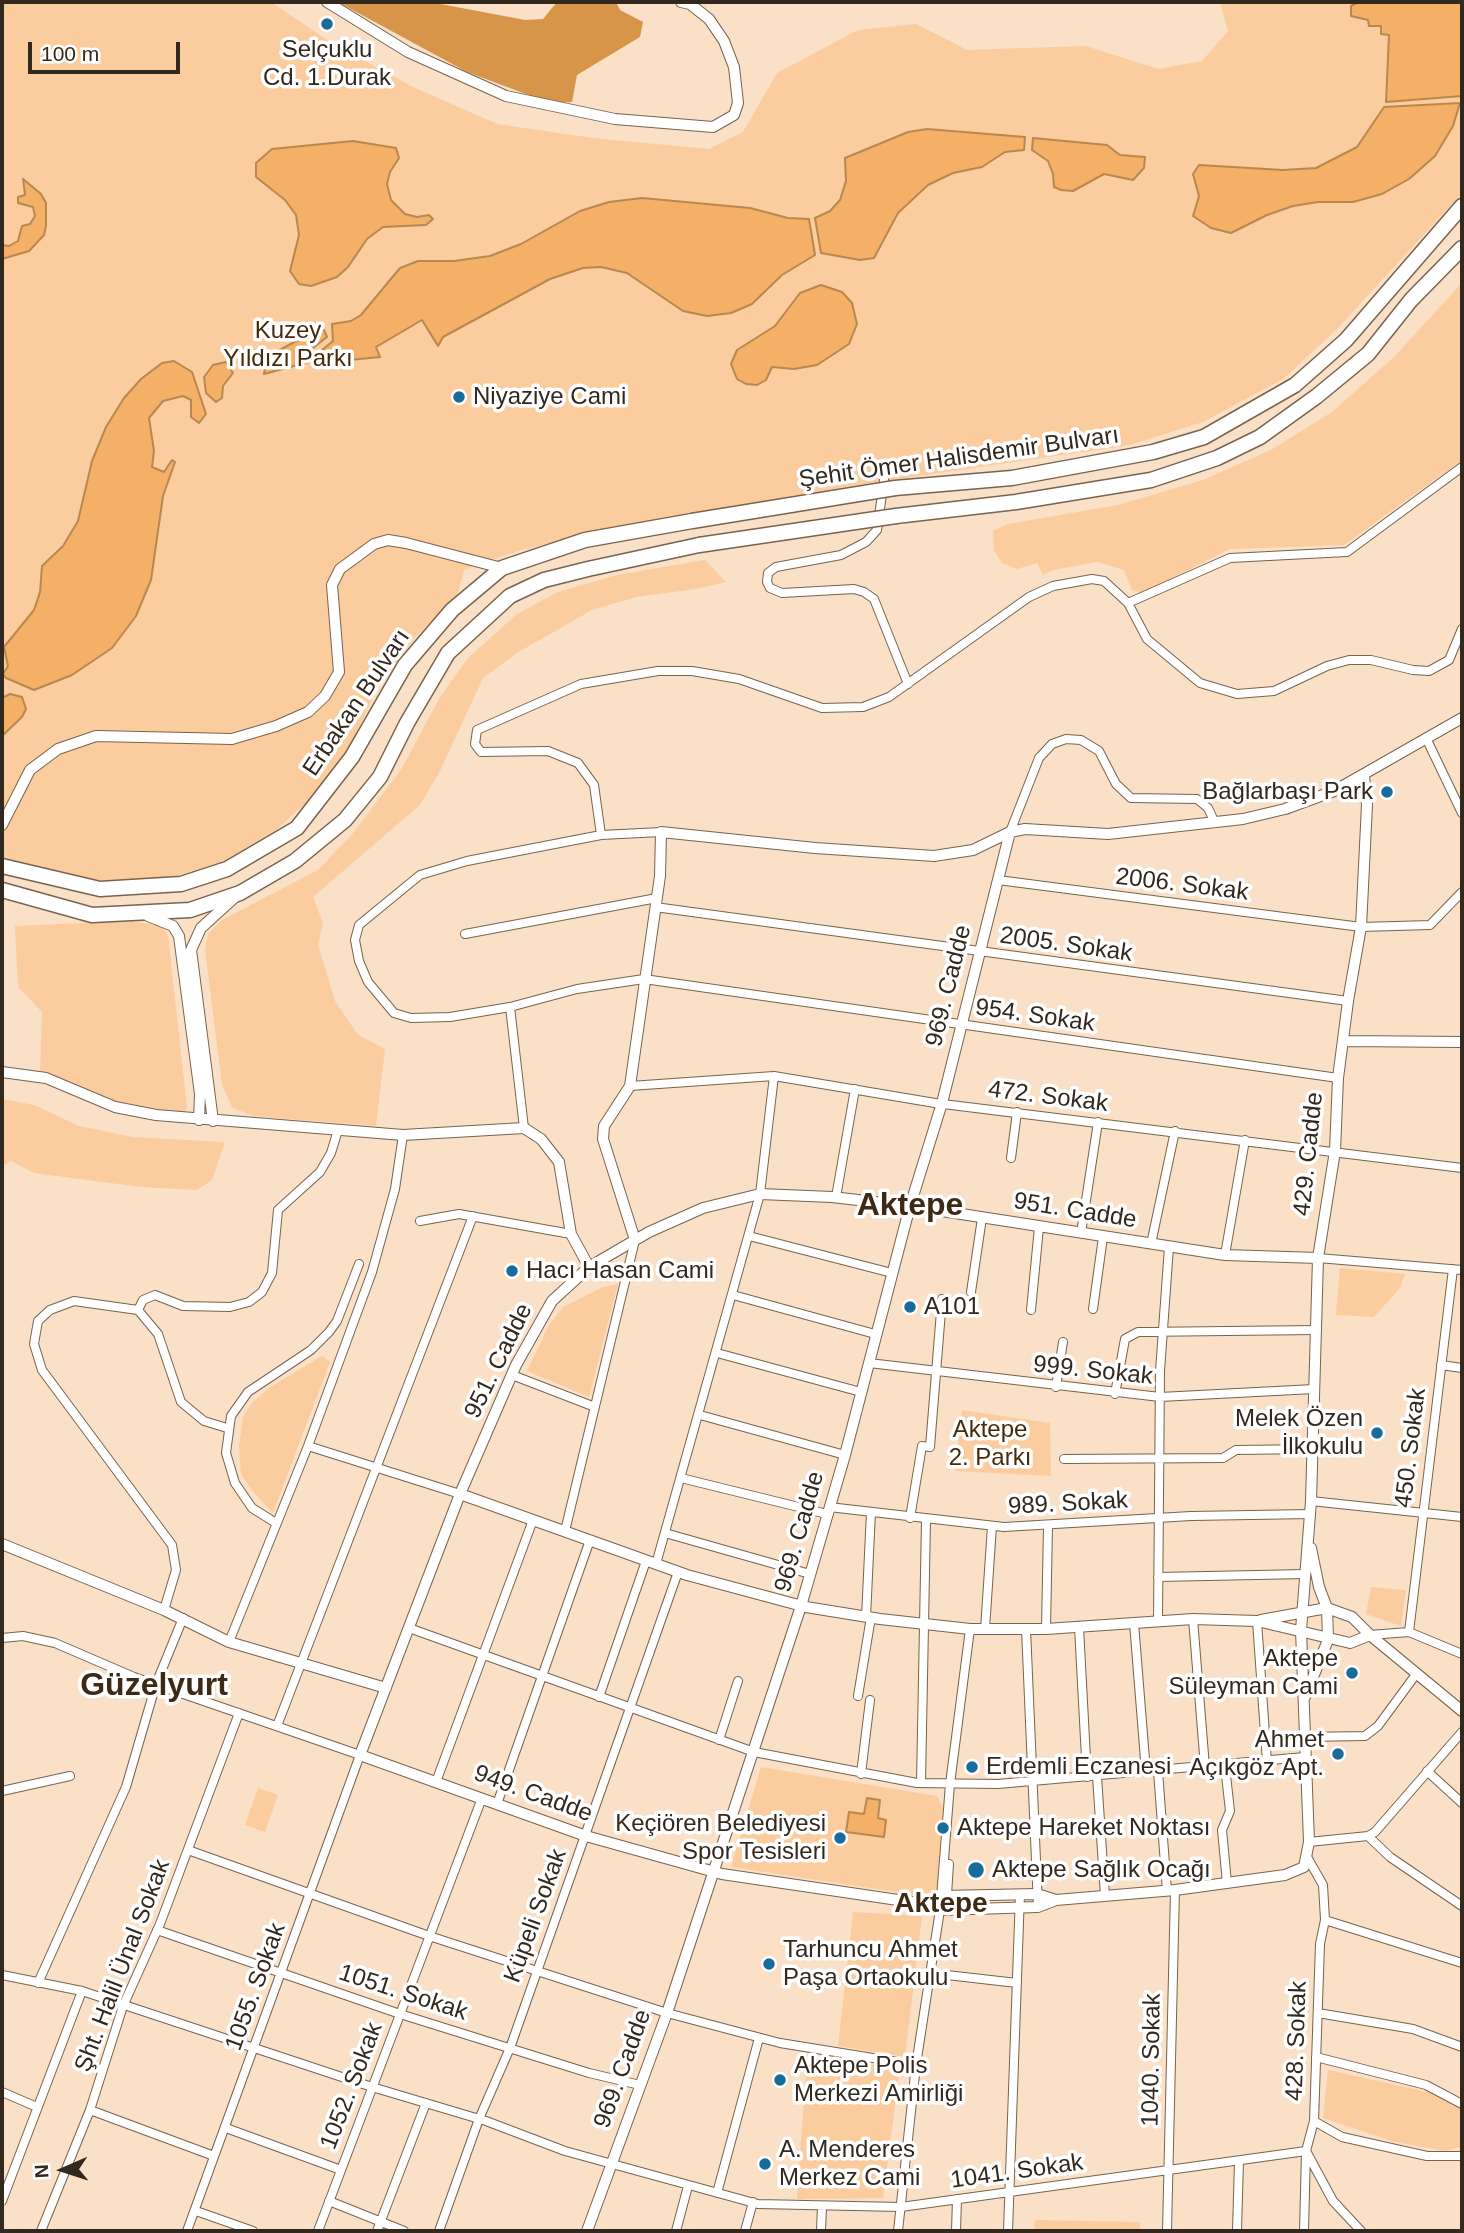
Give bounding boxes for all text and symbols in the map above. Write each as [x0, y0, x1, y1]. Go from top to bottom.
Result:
marker: Selçuklu Cd. 1.Durak [319, 16, 335, 32]
scale bar [32, 28, 184, 72]
place label: Selçuklu Cd. 1.Durak [263, 36, 391, 92]
text: 100 m [41, 42, 99, 65]
park label: Kuzey Yıldızı Parkı [223, 317, 353, 373]
place label: Niyaziye Cami [473, 383, 626, 411]
marker: Niyaziye Cami [451, 389, 467, 405]
street label: Şehit Ömer Halisdemir Bulvarı [797, 421, 1121, 495]
street label: Erbakan Bulvarı [297, 624, 417, 782]
place label: Bağlarbaşı Park [1202, 778, 1373, 806]
marker: Bağlarbaşı Park [1379, 784, 1395, 800]
street label: 2006. Sokak [1114, 863, 1250, 907]
street label: 2005. Sokak [998, 921, 1134, 969]
street label: 969. Cadde [920, 922, 978, 1050]
street label: 954. Sokak [974, 993, 1096, 1039]
street label: 472. Sokak [987, 1075, 1109, 1119]
street label: 429. Cadde [1288, 1091, 1330, 1217]
district label: Aktepe [857, 1187, 963, 1225]
street label: 951. Cadde [1011, 1187, 1139, 1235]
place label: Hacı Hasan Cami [526, 1257, 714, 1285]
marker: Hacı Hasan Cami [504, 1263, 520, 1279]
place label: A101 [924, 1293, 980, 1321]
street label: 951. Cadde [459, 1299, 539, 1423]
marker: A101 [902, 1299, 918, 1315]
street label: 999. Sokak [1032, 1350, 1154, 1392]
street label: 450. Sokak [1389, 1387, 1433, 1509]
place label: Melek Özen İlkokulu [1235, 1405, 1363, 1461]
park label: Aktepe 2. Parkı [949, 1416, 1031, 1472]
marker: Melek Özen İlkokulu [1369, 1425, 1385, 1441]
street label: 969. Cadde [769, 1468, 831, 1596]
street label: 989. Sokak [1007, 1486, 1129, 1522]
place label: Aktepe Süleyman Cami [1169, 1645, 1338, 1701]
marker: Aktepe Süleyman Cami [1344, 1665, 1360, 1681]
district label: Güzelyurt [80, 1667, 228, 1705]
place label: Ahmet Açıkgöz Apt. [1189, 1726, 1324, 1782]
marker: Ahmet Açıkgöz Apt. [1330, 1746, 1346, 1762]
place label: Erdemli Eczanesi [986, 1753, 1171, 1781]
street label: 949. Cadde [470, 1759, 596, 1829]
marker: Erdemli Eczanesi [964, 1759, 980, 1775]
place label: Keçiören Belediyesi Spor Tesisleri [615, 1810, 826, 1866]
place label: Aktepe Hareket Noktası [957, 1814, 1210, 1842]
marker: Aktepe Hareket Noktası [935, 1820, 951, 1836]
marker: Keçiören Belediyesi Spor Tesisleri [832, 1830, 848, 1846]
street label: Küpeli Sokak [499, 1845, 573, 1987]
street label: Şht. Halil Ünal Sokak [69, 1856, 177, 2076]
place label: Aktepe Sağlık Ocağı [992, 1856, 1211, 1884]
marker: Aktepe Sağlık Ocağı [966, 1860, 986, 1880]
district label: Aktepe [894, 1887, 988, 1921]
street label: 1055. Sokak [220, 1919, 292, 2055]
place label: Tarhuncu Ahmet Paşa Ortaokulu [783, 1936, 958, 1992]
marker: Tarhuncu Ahmet Paşa Ortaokulu [761, 1956, 777, 1972]
street label: 1051. Sokak [335, 1959, 471, 2027]
street label: 428. Sokak [1281, 1980, 1313, 2102]
street label: 1040. Sokak [1136, 1993, 1168, 2127]
street label: 969. Cadde [588, 2006, 658, 2132]
street label: 1052. Sokak [315, 2019, 389, 2153]
place label: Aktepe Polis Merkezi Amirliği [794, 2052, 963, 2108]
marker: Aktepe Polis Merkezi Amirliği [772, 2072, 788, 2088]
north arrow [28, 2135, 98, 2205]
place label: A. Menderes Merkez Cami [779, 2136, 920, 2192]
street label: 1041. Sokak [949, 2148, 1085, 2196]
marker: A. Menderes Merkez Cami [757, 2156, 773, 2172]
text: N [31, 2164, 52, 2179]

